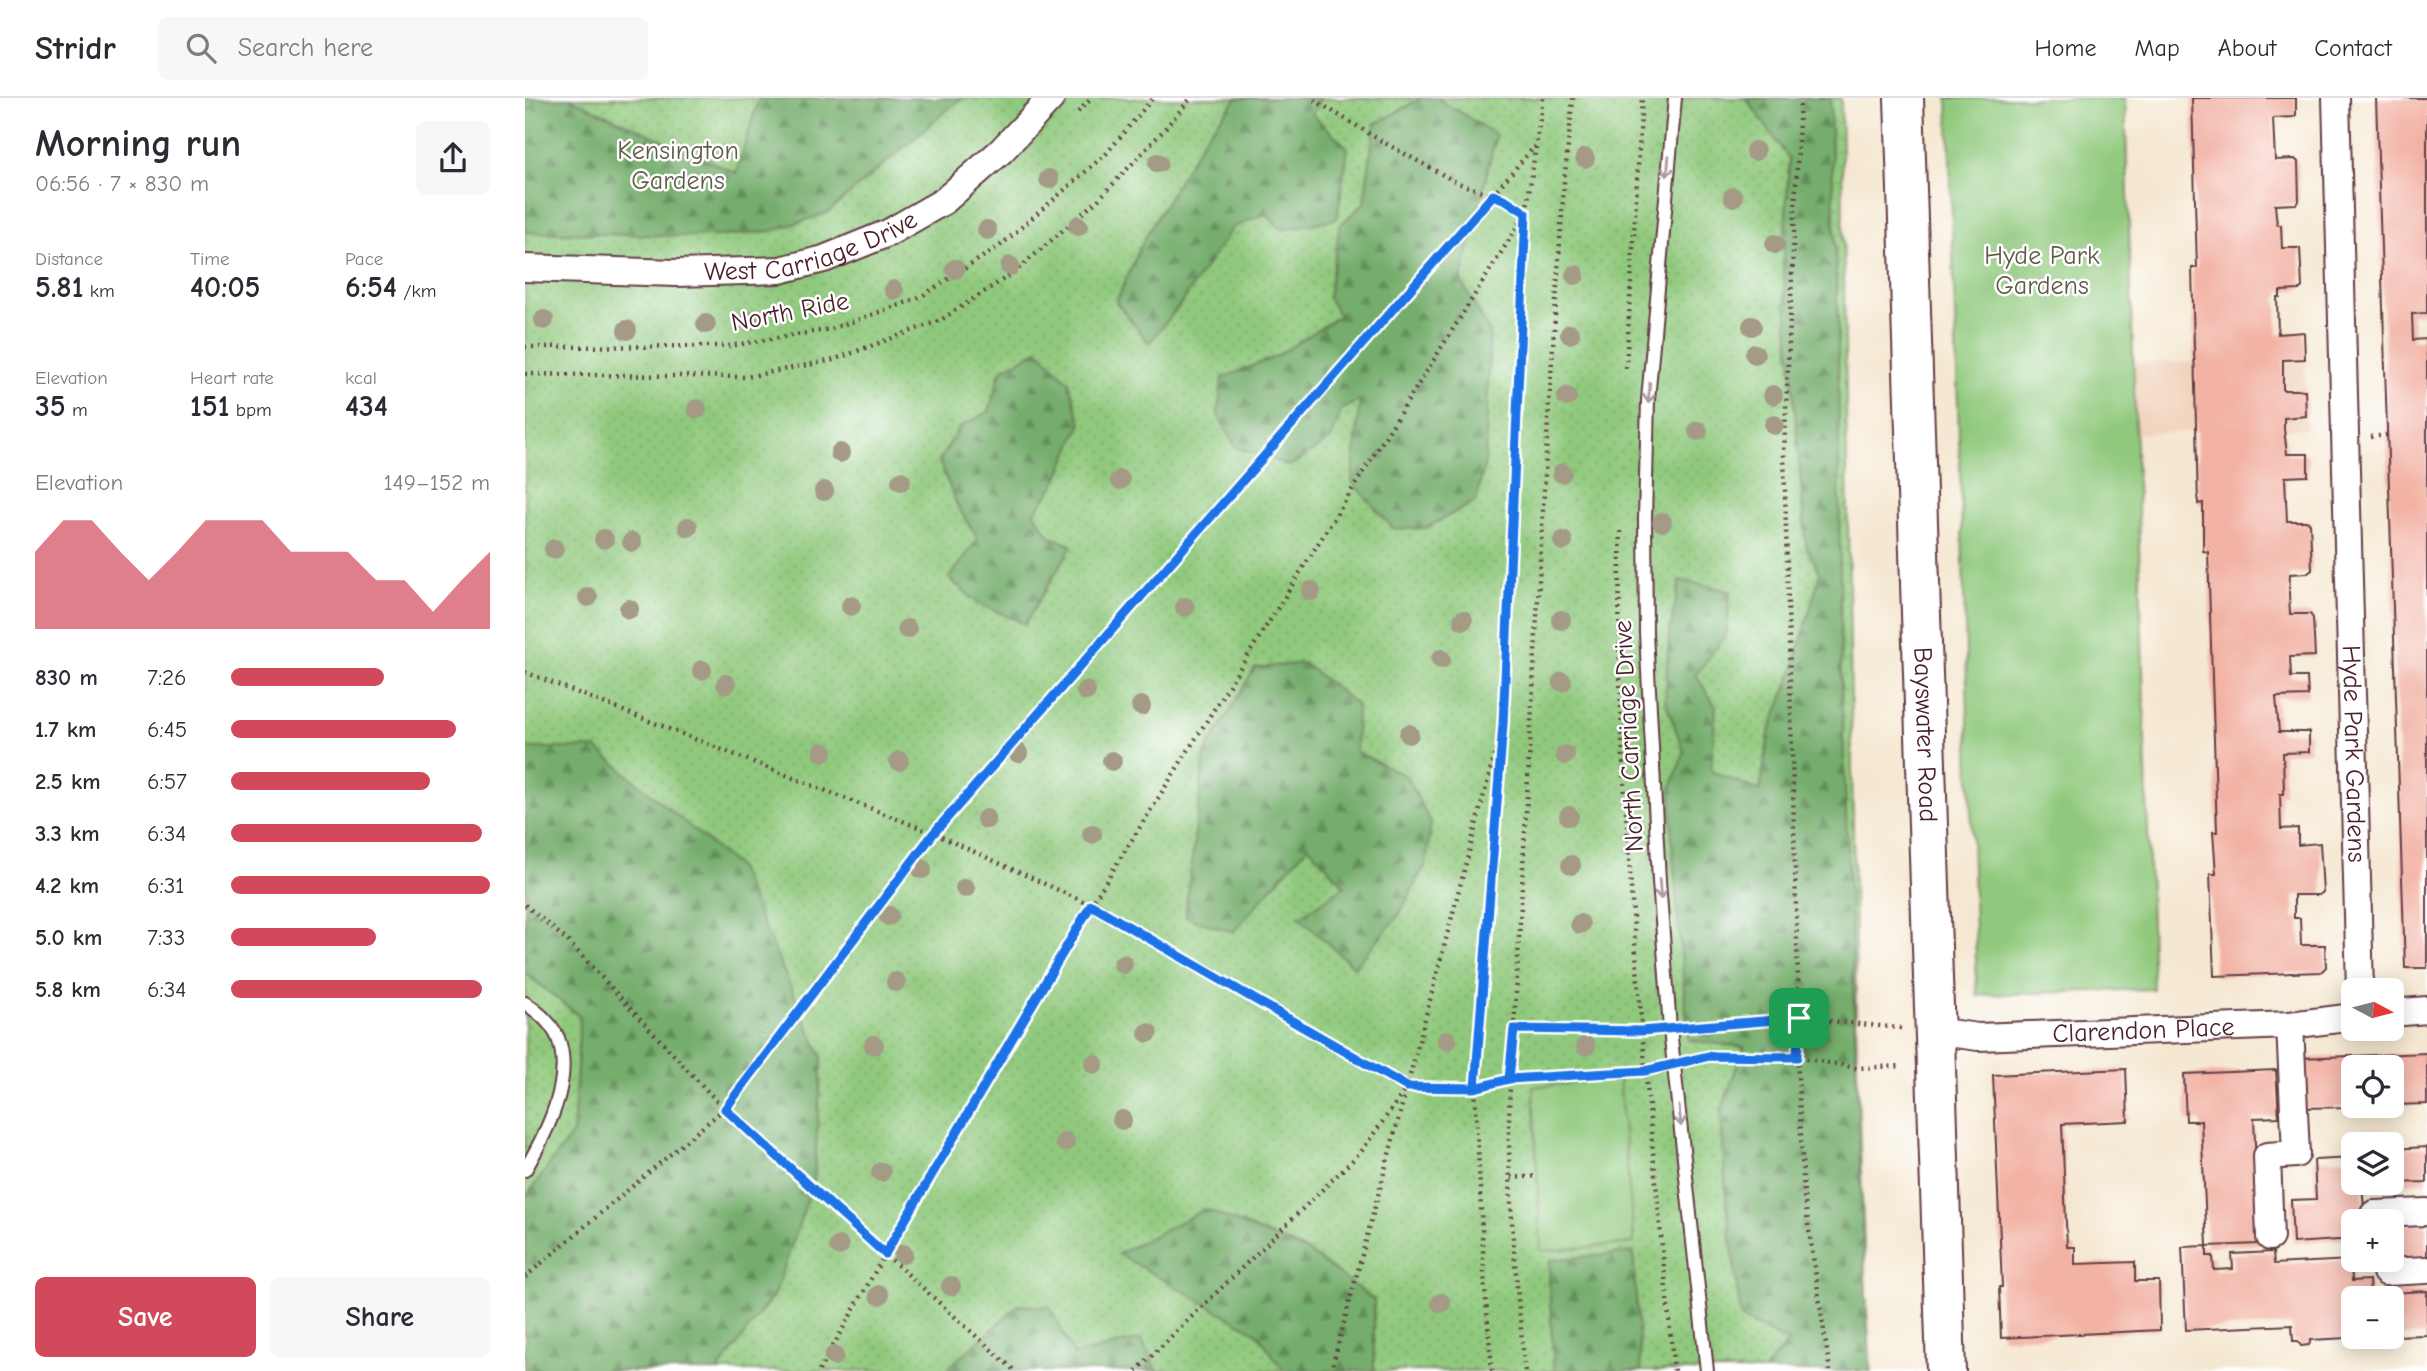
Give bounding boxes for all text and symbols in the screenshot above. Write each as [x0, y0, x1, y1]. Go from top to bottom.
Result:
search box [158, 17, 648, 80]
text: Stridr [35, 29, 116, 67]
icon: search [182, 29, 220, 67]
text: Search here [238, 33, 373, 63]
text: Home [2035, 34, 2096, 62]
text: Map [2134, 34, 2180, 62]
text: About [2218, 34, 2276, 62]
text: Contact [2314, 34, 2392, 62]
button: share [416, 121, 490, 195]
text: Morning run [35, 122, 241, 166]
park label: Kensington Gardens [617, 136, 739, 196]
one-way arrow [1661, 154, 1674, 177]
text: 06:56 · 7 × 830 m [35, 170, 209, 197]
street label: West Carriage Drive [704, 204, 923, 287]
park label: Hyde Park Gardens [1984, 241, 2100, 301]
text: Distance [35, 248, 103, 270]
text: Time [190, 248, 229, 270]
text: Pace [345, 248, 383, 270]
text: 5.81 [35, 270, 84, 305]
text: 40:05 [190, 270, 261, 305]
text: 6:54 [345, 270, 397, 305]
text: km [84, 280, 115, 302]
text: /km [397, 280, 436, 302]
street label: North Ride [729, 286, 851, 338]
text: Elevation [35, 367, 108, 389]
text: Heart rate [190, 367, 274, 389]
text: kcal [345, 367, 377, 389]
one-way arrow [1642, 381, 1655, 403]
text: 35 [35, 389, 66, 424]
text: 151 [190, 389, 230, 424]
text: 434 [345, 389, 388, 424]
text: m [66, 399, 88, 421]
text: bpm [230, 399, 272, 421]
text: Elevation [35, 469, 123, 496]
text: 149–152 m [383, 469, 490, 496]
street label: North Carriage Drive [1608, 619, 1650, 853]
street label: Hyde Park Gardens [2336, 645, 2372, 863]
street label: Bayswater Road [1907, 647, 1943, 823]
text: 830 m [35, 664, 98, 691]
text: 7:26 [147, 664, 187, 691]
text: 1.7 km [35, 716, 96, 743]
text: 6:45 [147, 716, 187, 743]
text: 2.5 km [35, 768, 101, 795]
text: 6:57 [147, 768, 187, 795]
text: 3.3 km [35, 820, 100, 847]
text: 6:34 [147, 820, 186, 847]
text: 4.2 km [35, 872, 99, 899]
text: 6:31 [147, 872, 184, 899]
one-way arrow [1654, 877, 1667, 900]
text: 5.0 km [35, 924, 102, 951]
text: 7:33 [147, 924, 185, 951]
text: 5.8 km [35, 976, 101, 1003]
text: 6:34 [147, 976, 186, 1003]
north arrow [2341, 978, 2405, 1041]
map controls [2341, 978, 2404, 1349]
pin [1769, 988, 1829, 1048]
icon: arrive [1780, 999, 1818, 1037]
street label: Clarendon Place [2052, 1012, 2235, 1049]
button: locate [2341, 1055, 2404, 1118]
one-way arrow [1674, 1104, 1687, 1126]
button: layers [2341, 1132, 2404, 1195]
button: + [2341, 1209, 2404, 1272]
button: Save [35, 1277, 256, 1357]
button: Share [270, 1277, 490, 1357]
button: − [2341, 1286, 2404, 1349]

